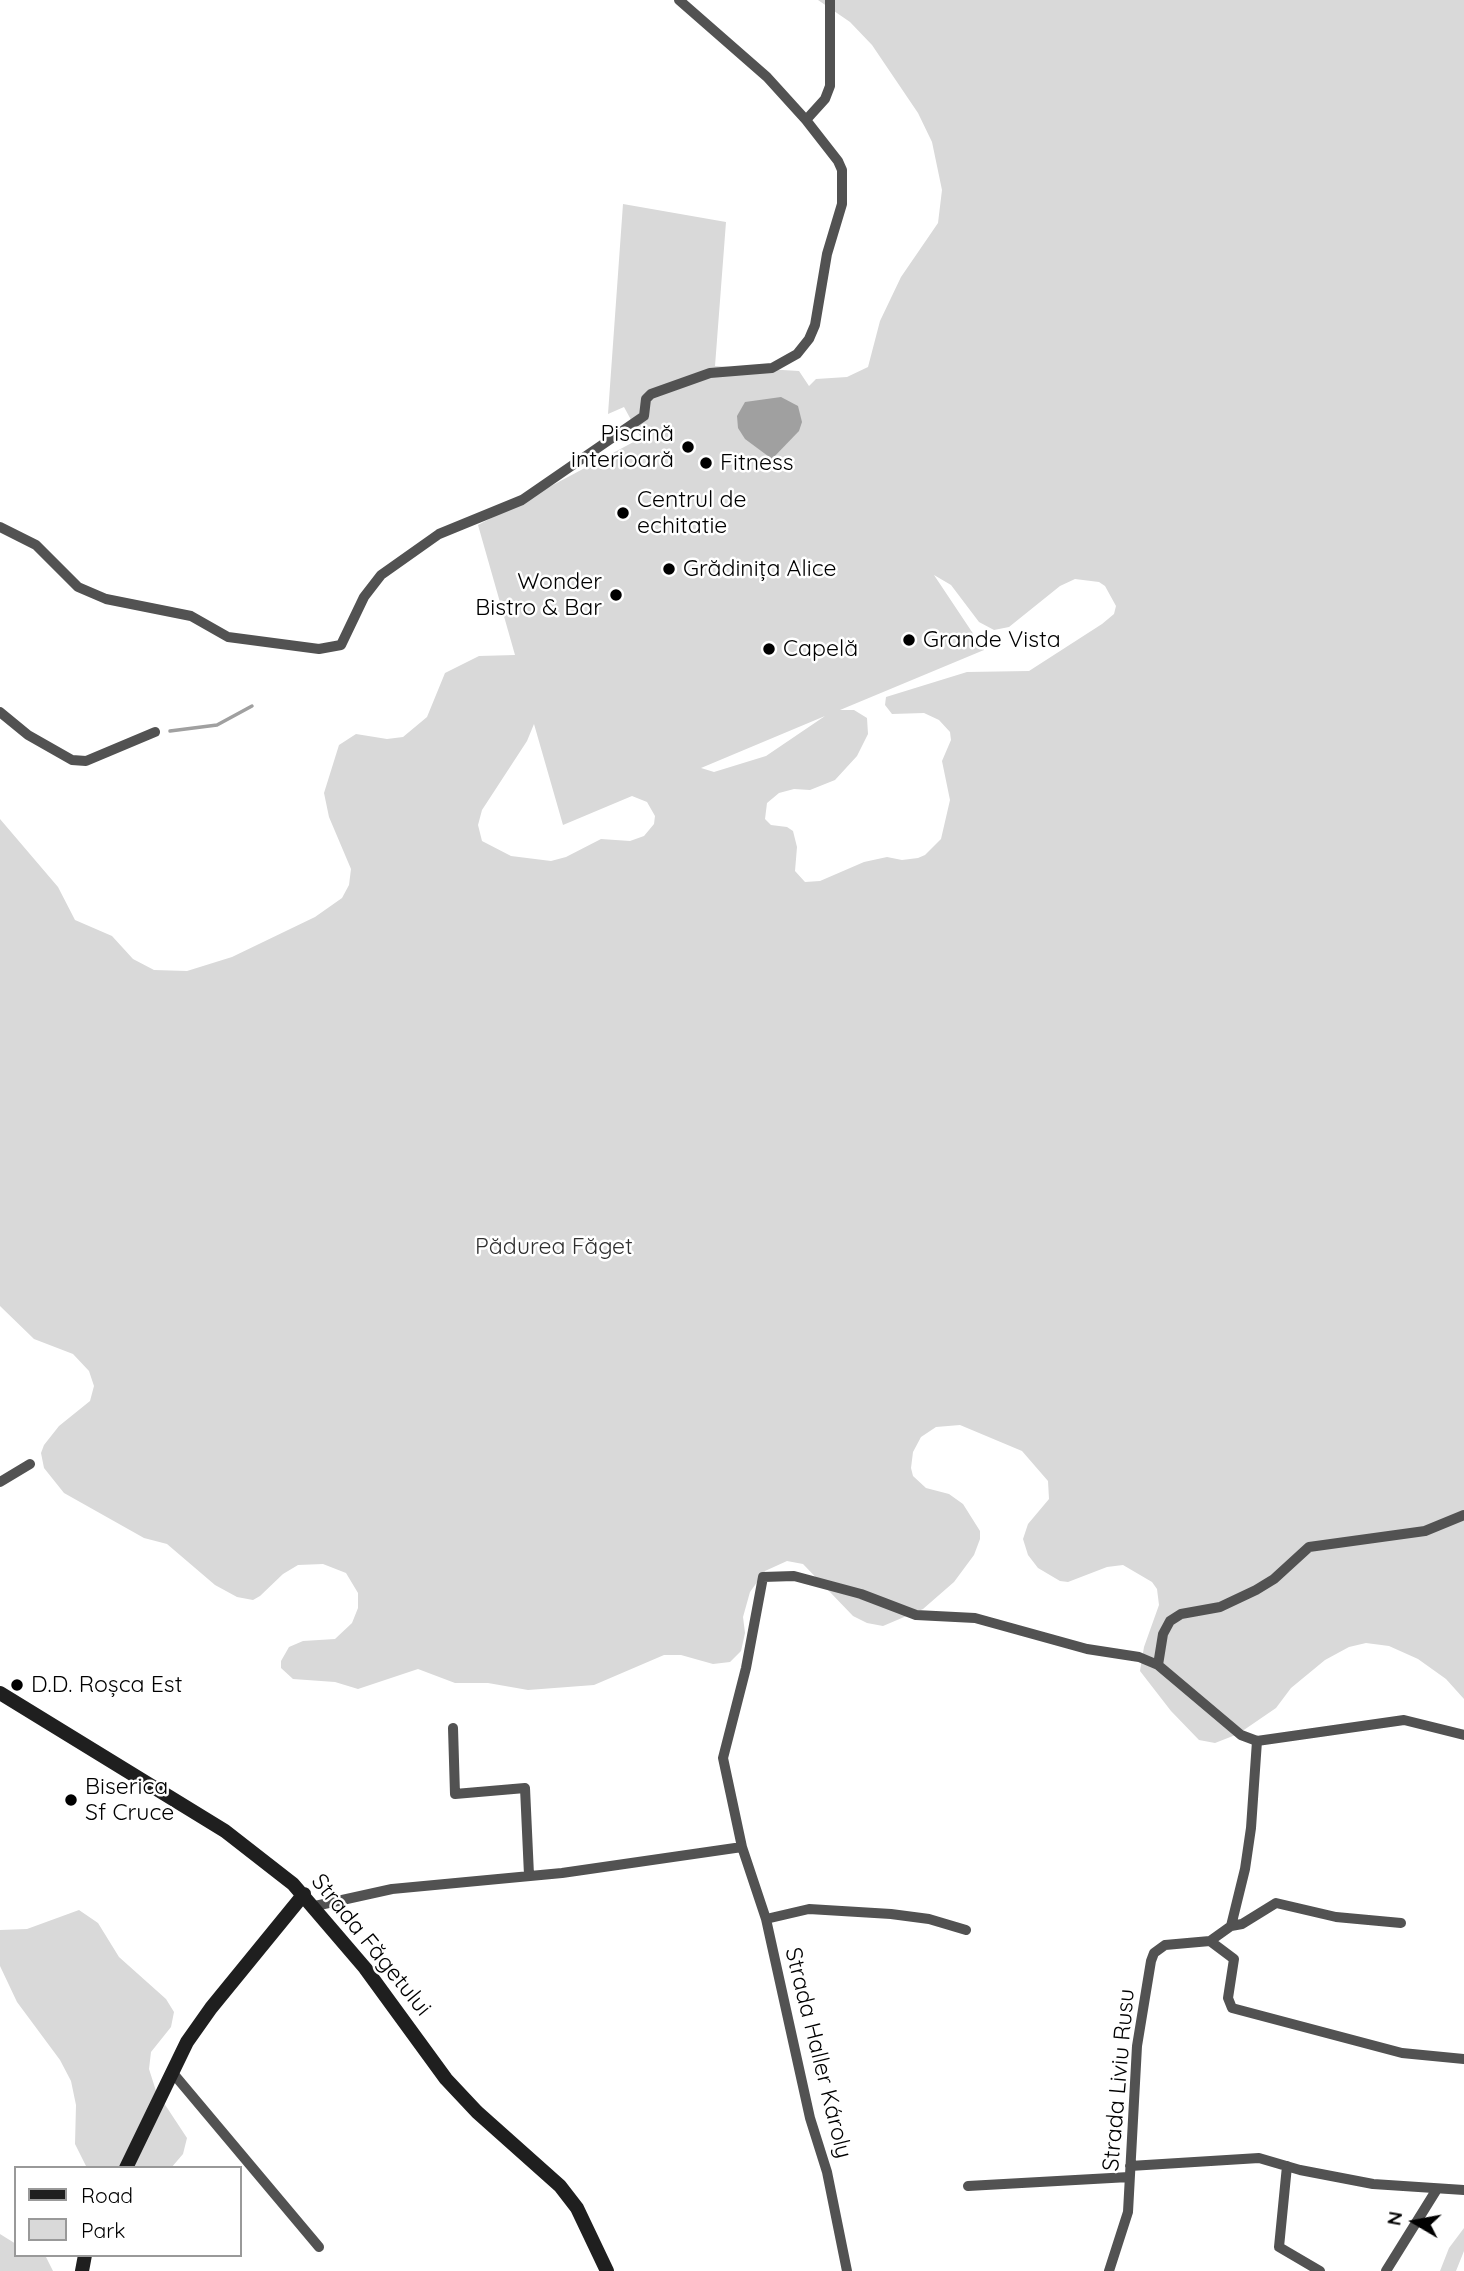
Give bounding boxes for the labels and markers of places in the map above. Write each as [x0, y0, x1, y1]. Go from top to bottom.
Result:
place label: Piscină interioară [571, 420, 674, 474]
marker: Piscină interioară [680, 439, 696, 455]
place label: Fitness [720, 449, 794, 477]
marker: Fitness [698, 455, 714, 471]
place label: Centrul de echitatie [637, 486, 747, 540]
marker: Centrul de echitatie [615, 505, 631, 521]
place label: Grădinița Alice [683, 555, 837, 583]
marker: Grădinița Alice [661, 561, 677, 577]
place label: Wonder Bistro & Bar [475, 568, 602, 622]
marker: Wonder Bistro & Bar [608, 587, 624, 603]
place label: Grande Vista [923, 626, 1061, 654]
marker: Grande Vista [901, 632, 917, 648]
place label: Capelă [783, 635, 858, 663]
marker: Capelă [761, 641, 777, 657]
place label: D.D. Roșca Est [31, 1671, 182, 1699]
marker: D.D. Roșca Est [9, 1677, 25, 1693]
place label: Biserica Sf Cruce [85, 1773, 174, 1827]
marker: Biserica Sf Cruce [63, 1792, 79, 1808]

